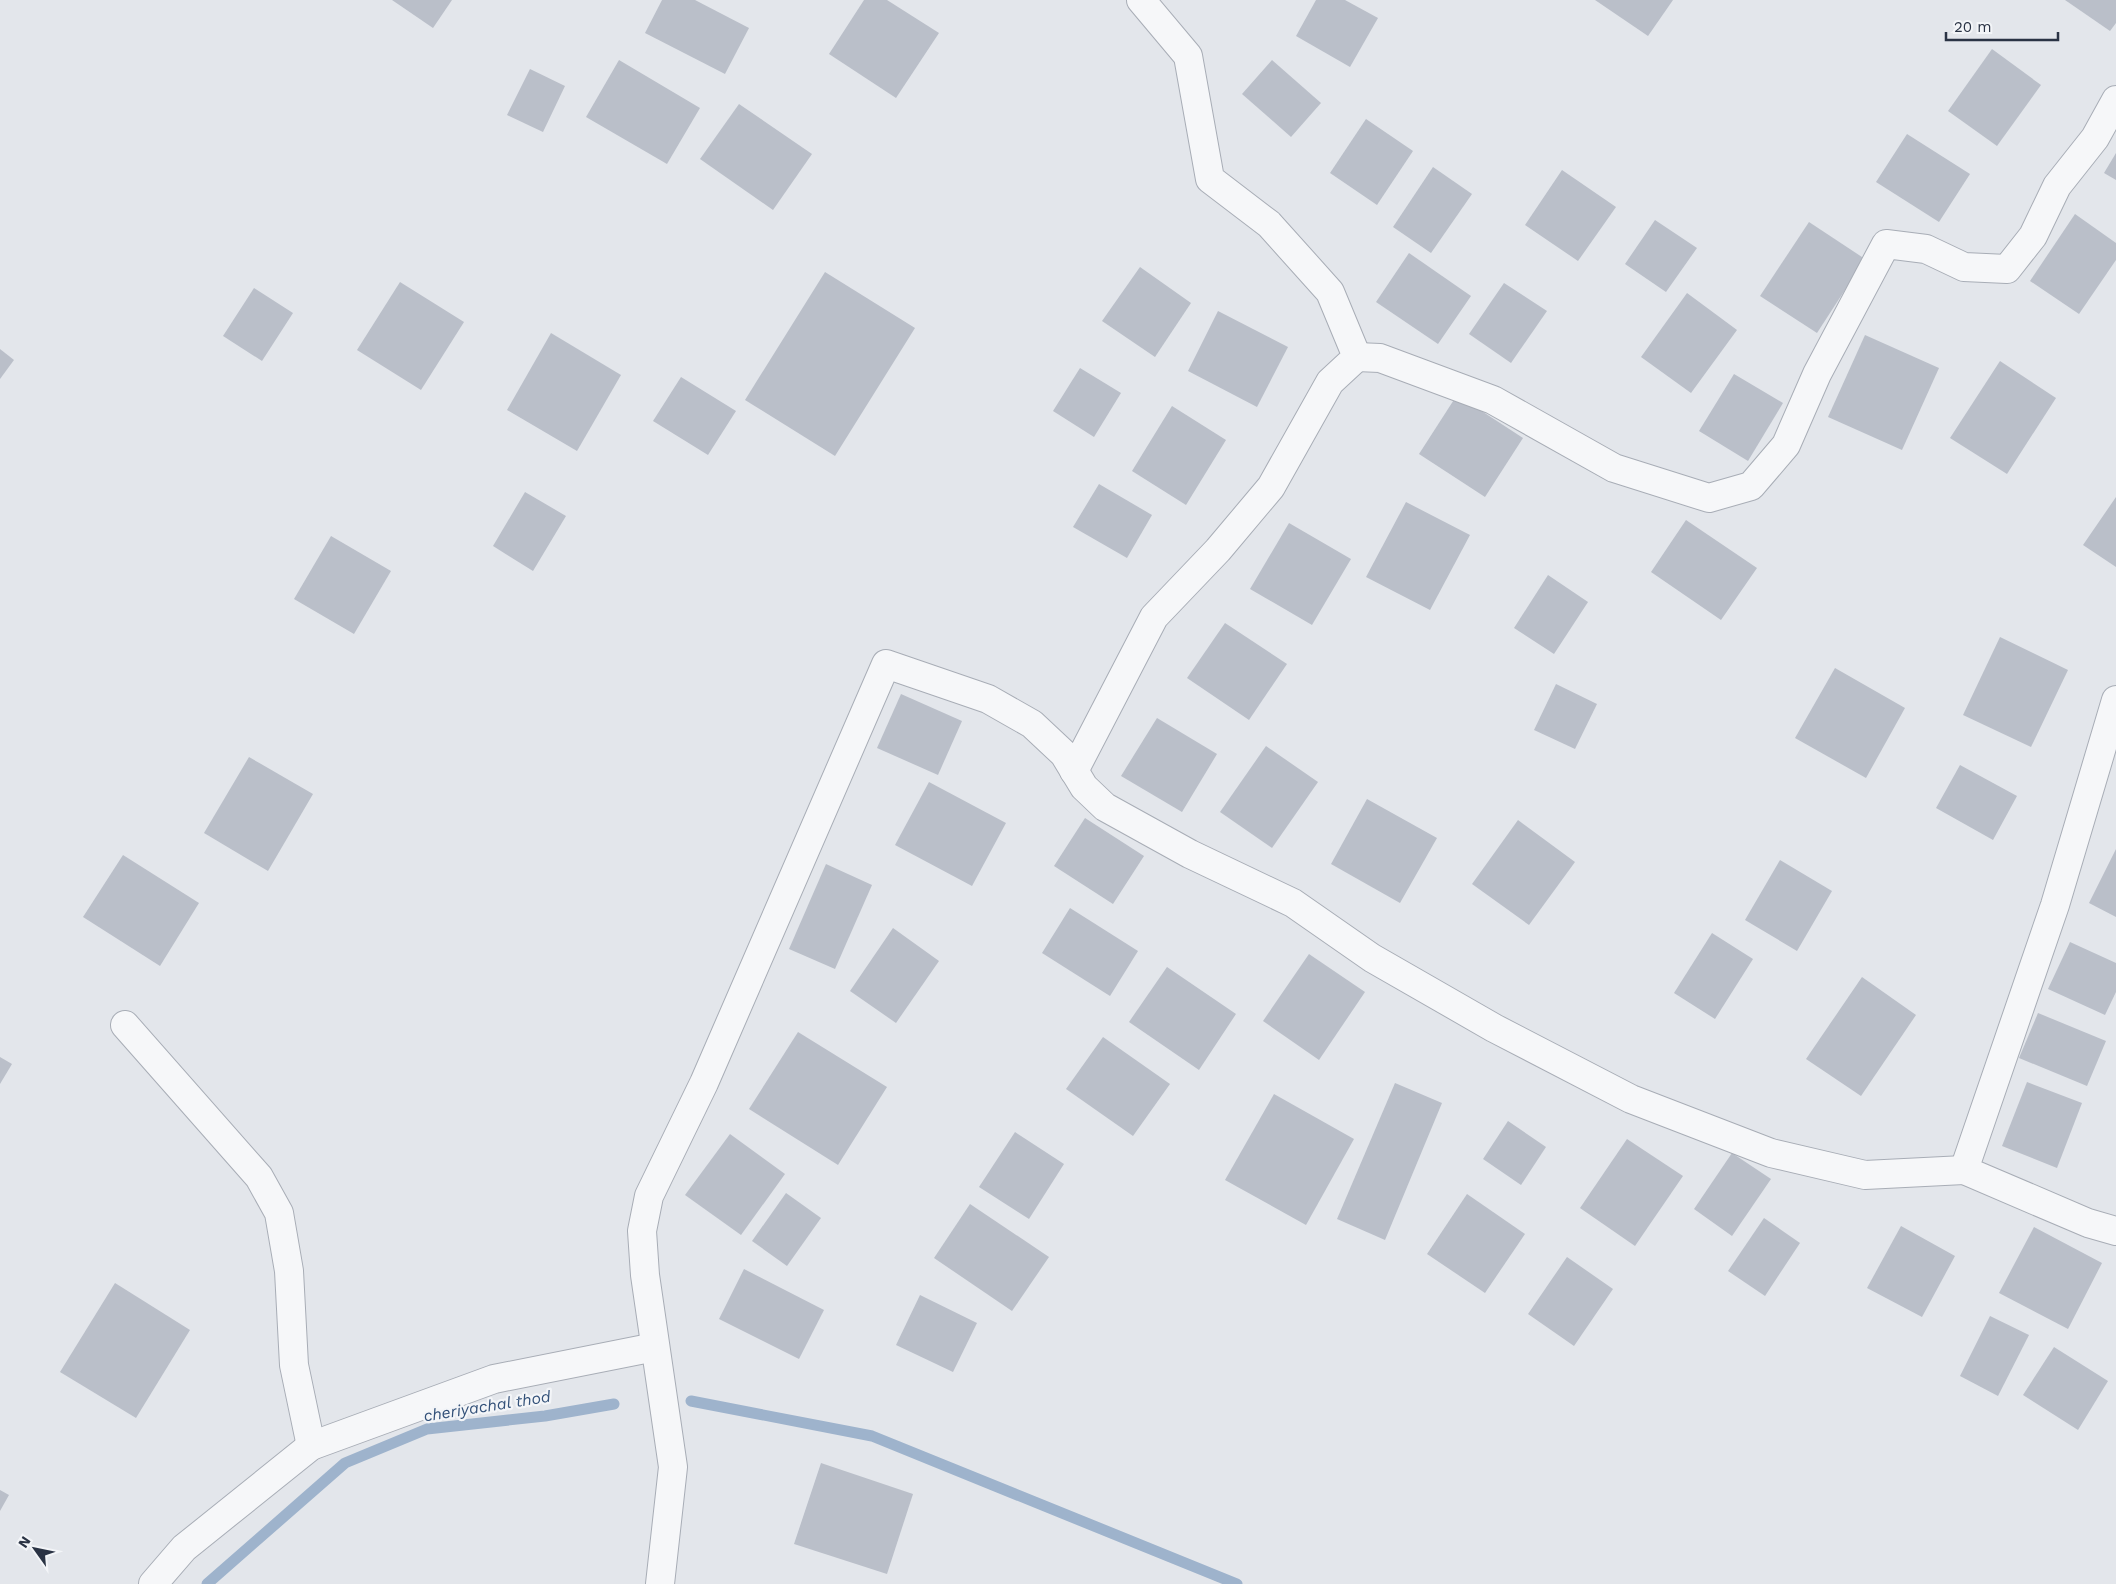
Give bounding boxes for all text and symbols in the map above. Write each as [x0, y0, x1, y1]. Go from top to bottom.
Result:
scale bar [1946, 10, 2058, 42]
text: 20 m [1954, 18, 1992, 36]
water label: cheriyachal thod [422, 1386, 553, 1425]
north arrow [10, 1524, 60, 1574]
text: N [15, 1533, 34, 1551]

